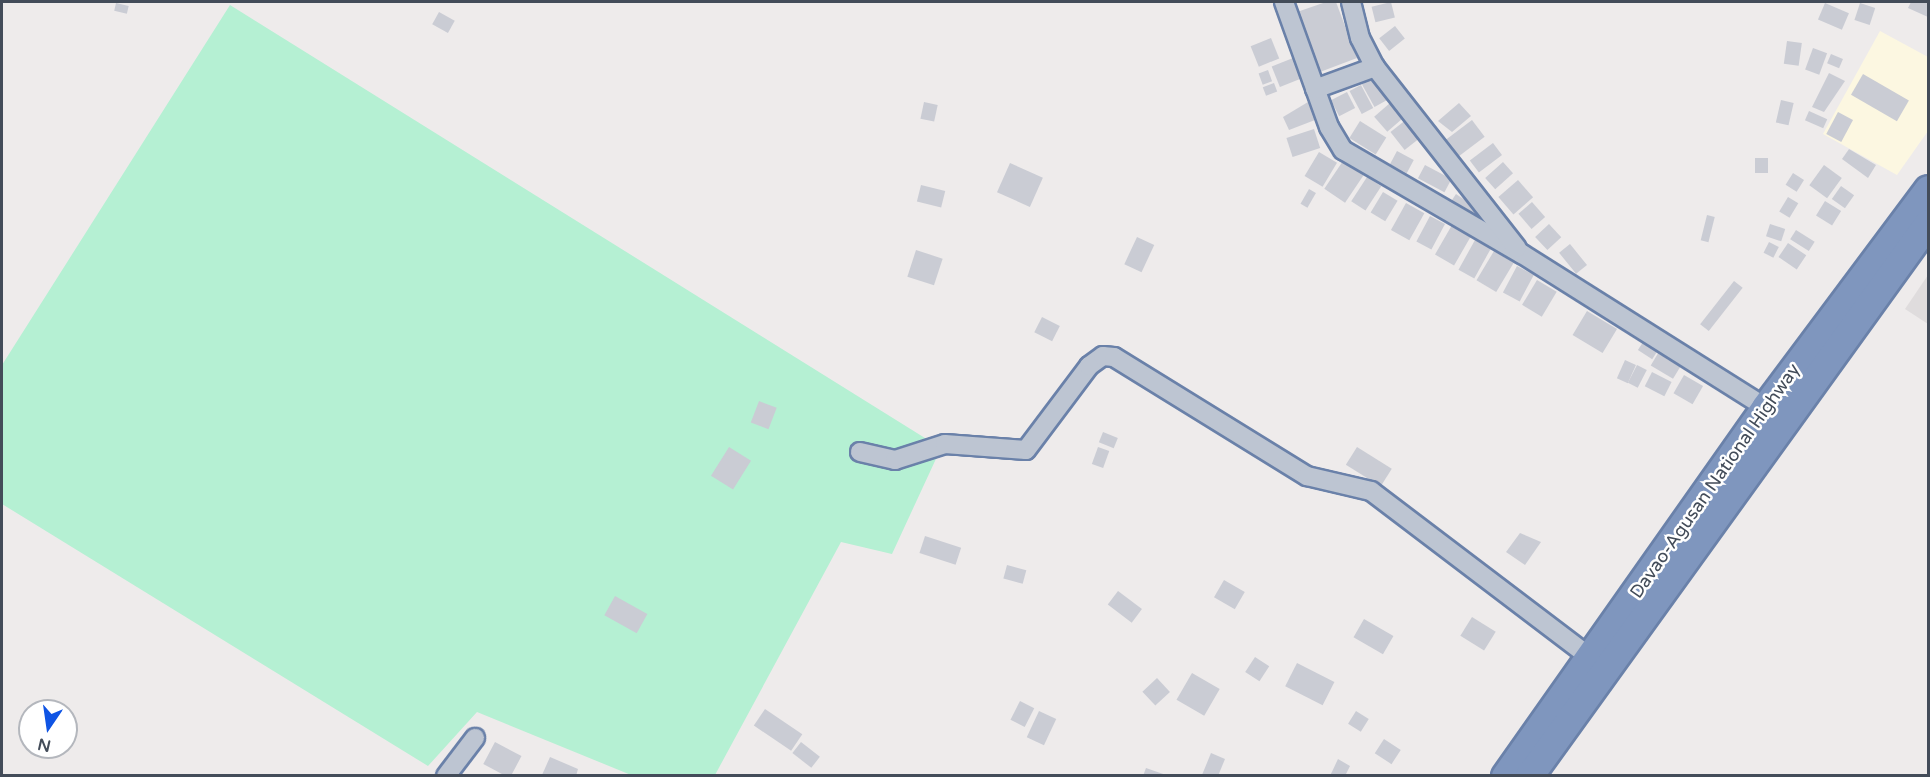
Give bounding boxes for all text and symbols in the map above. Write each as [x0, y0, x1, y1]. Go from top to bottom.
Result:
street label: Davao-Agusan National Highway [1625, 360, 1805, 602]
north arrow [18, 699, 78, 759]
text: N [36, 733, 53, 756]

